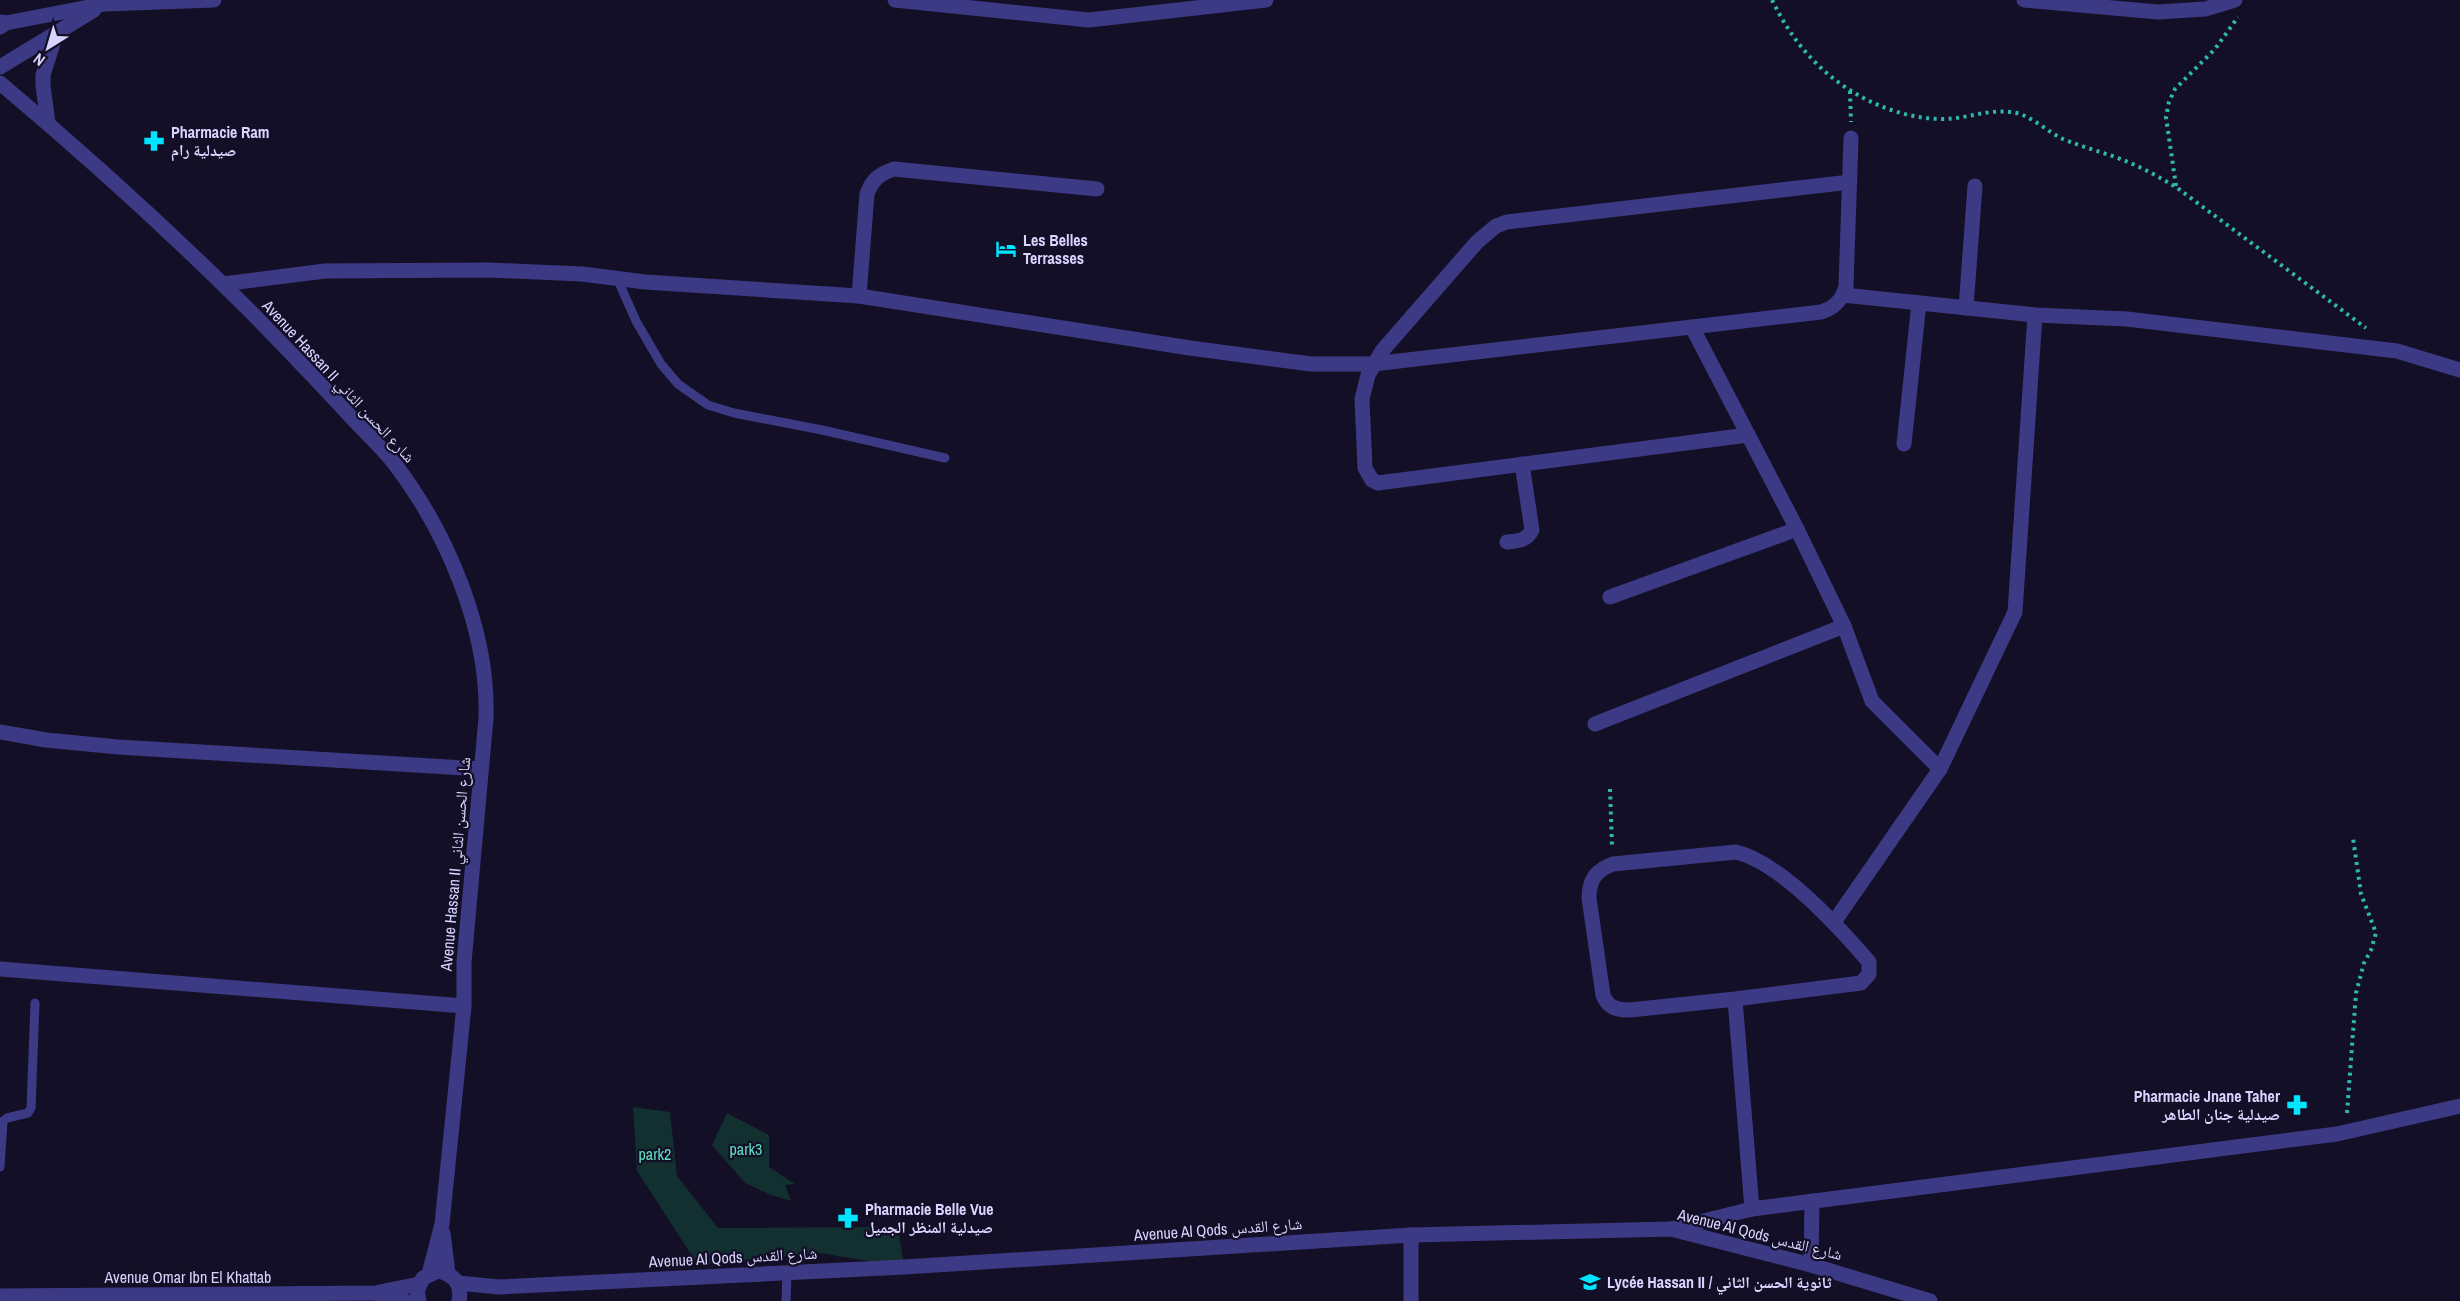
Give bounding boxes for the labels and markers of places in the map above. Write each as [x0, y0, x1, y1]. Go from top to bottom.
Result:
place label: Pharmacie Ram صيدلية رام [171, 121, 269, 162]
pharmacy icon: Pharmacie Ram صيدلية رام [142, 129, 166, 153]
place label: Les Belles Terrasses [1023, 229, 1088, 269]
hotel icon: Les Belles Terrasses [994, 237, 1018, 261]
place label: Pharmacie Jnane Taher صيدلية جنان الطاهر [2134, 1085, 2281, 1125]
pharmacy icon: Pharmacie Jnane Taher صيدلية جنان الطاهر [2285, 1093, 2309, 1117]
place label: Pharmacie Belle Vue صيدلية المنظر الجميل [865, 1198, 994, 1238]
pharmacy icon: Pharmacie Belle Vue صيدلية المنظر الجميل [836, 1206, 860, 1230]
school or university icon: Lycée Hassan II / ثانوية الحسن الثاني [1578, 1270, 1602, 1294]
place label: Lycée Hassan II / ثانوية الحسن الثاني [1607, 1271, 1832, 1295]

